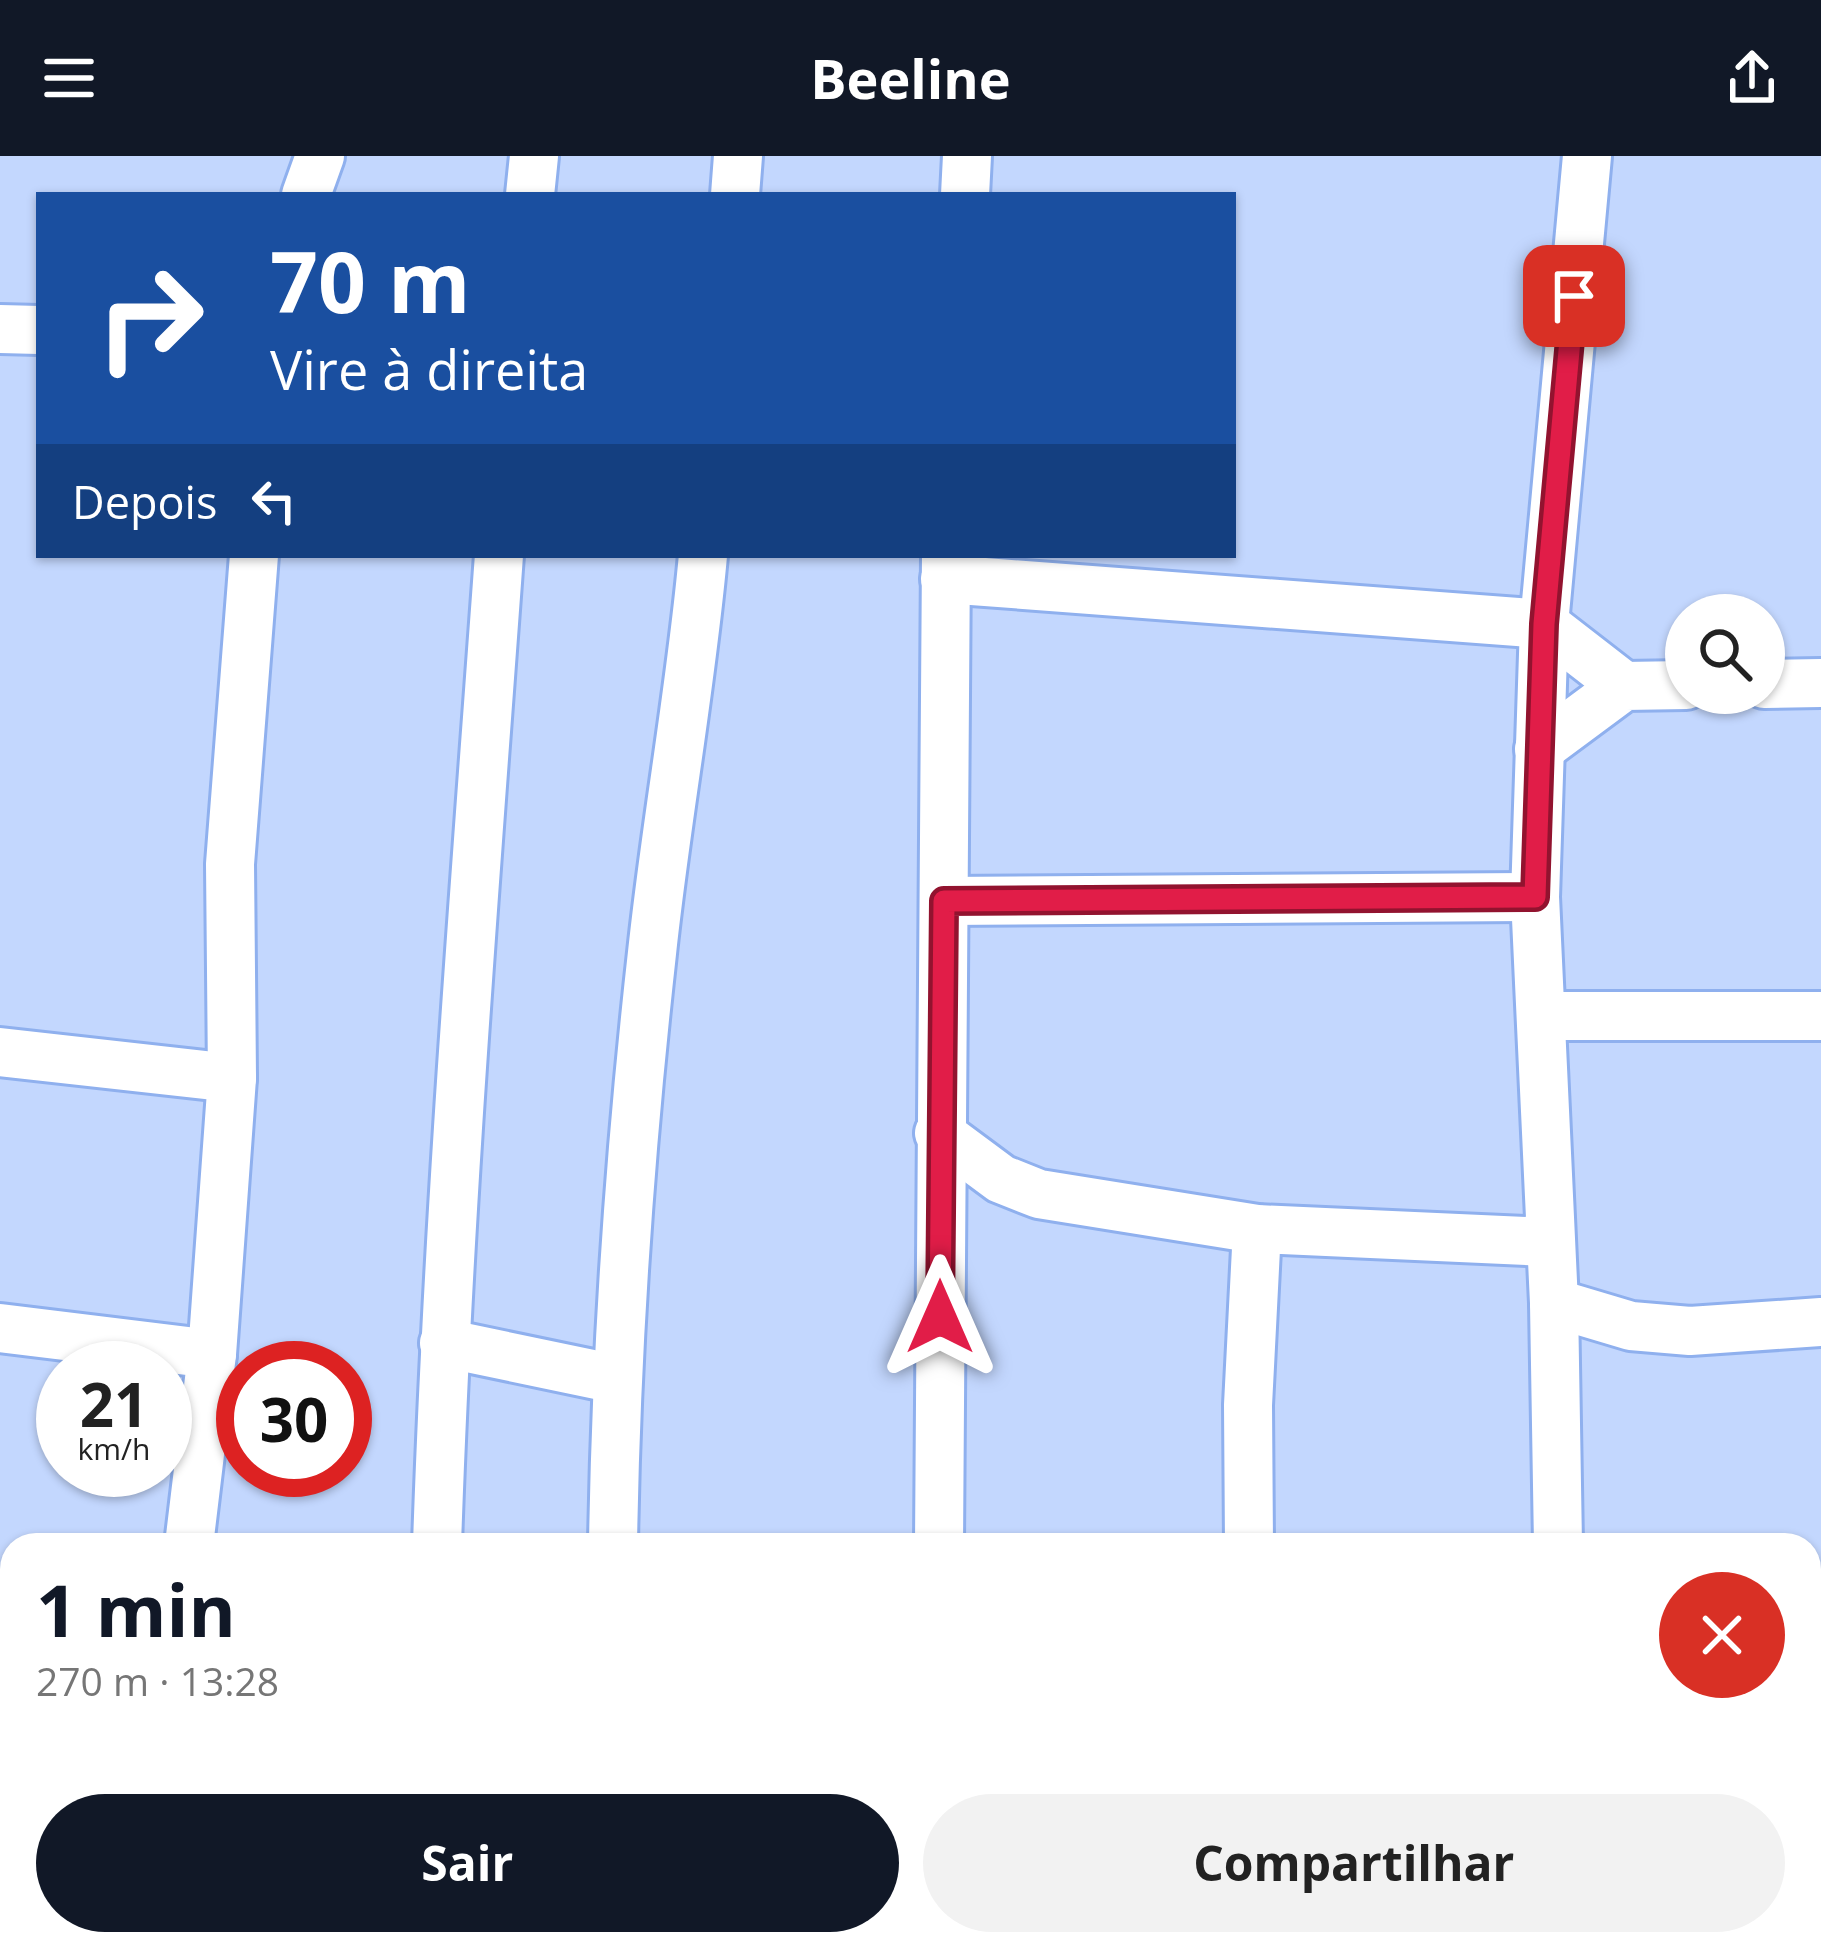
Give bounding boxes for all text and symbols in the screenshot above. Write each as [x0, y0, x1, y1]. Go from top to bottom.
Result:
text: Beeline [810, 41, 1011, 115]
icon: menu [36, 45, 102, 111]
icon: share [1719, 45, 1785, 111]
text: 70 m [270, 223, 470, 338]
icon: right [72, 240, 228, 396]
pin [1523, 245, 1625, 347]
icon: arrive [1541, 263, 1607, 329]
text: Vire à direita [270, 332, 588, 406]
icon: left [241, 468, 307, 534]
text: Depois [72, 471, 217, 532]
map controls [1665, 594, 1785, 714]
button: search [1665, 594, 1785, 714]
position arrow [877, 1254, 1003, 1380]
speed limit sign: 30 [216, 1341, 372, 1497]
text: 21 [80, 1363, 148, 1445]
text: km/h [78, 1428, 150, 1469]
text: 1 min [36, 1560, 236, 1658]
button: close [1659, 1572, 1785, 1698]
text: 270 m · 13:28 [36, 1654, 279, 1707]
button: Sair [36, 1794, 899, 1932]
button: Compartilhar [923, 1794, 1785, 1932]

